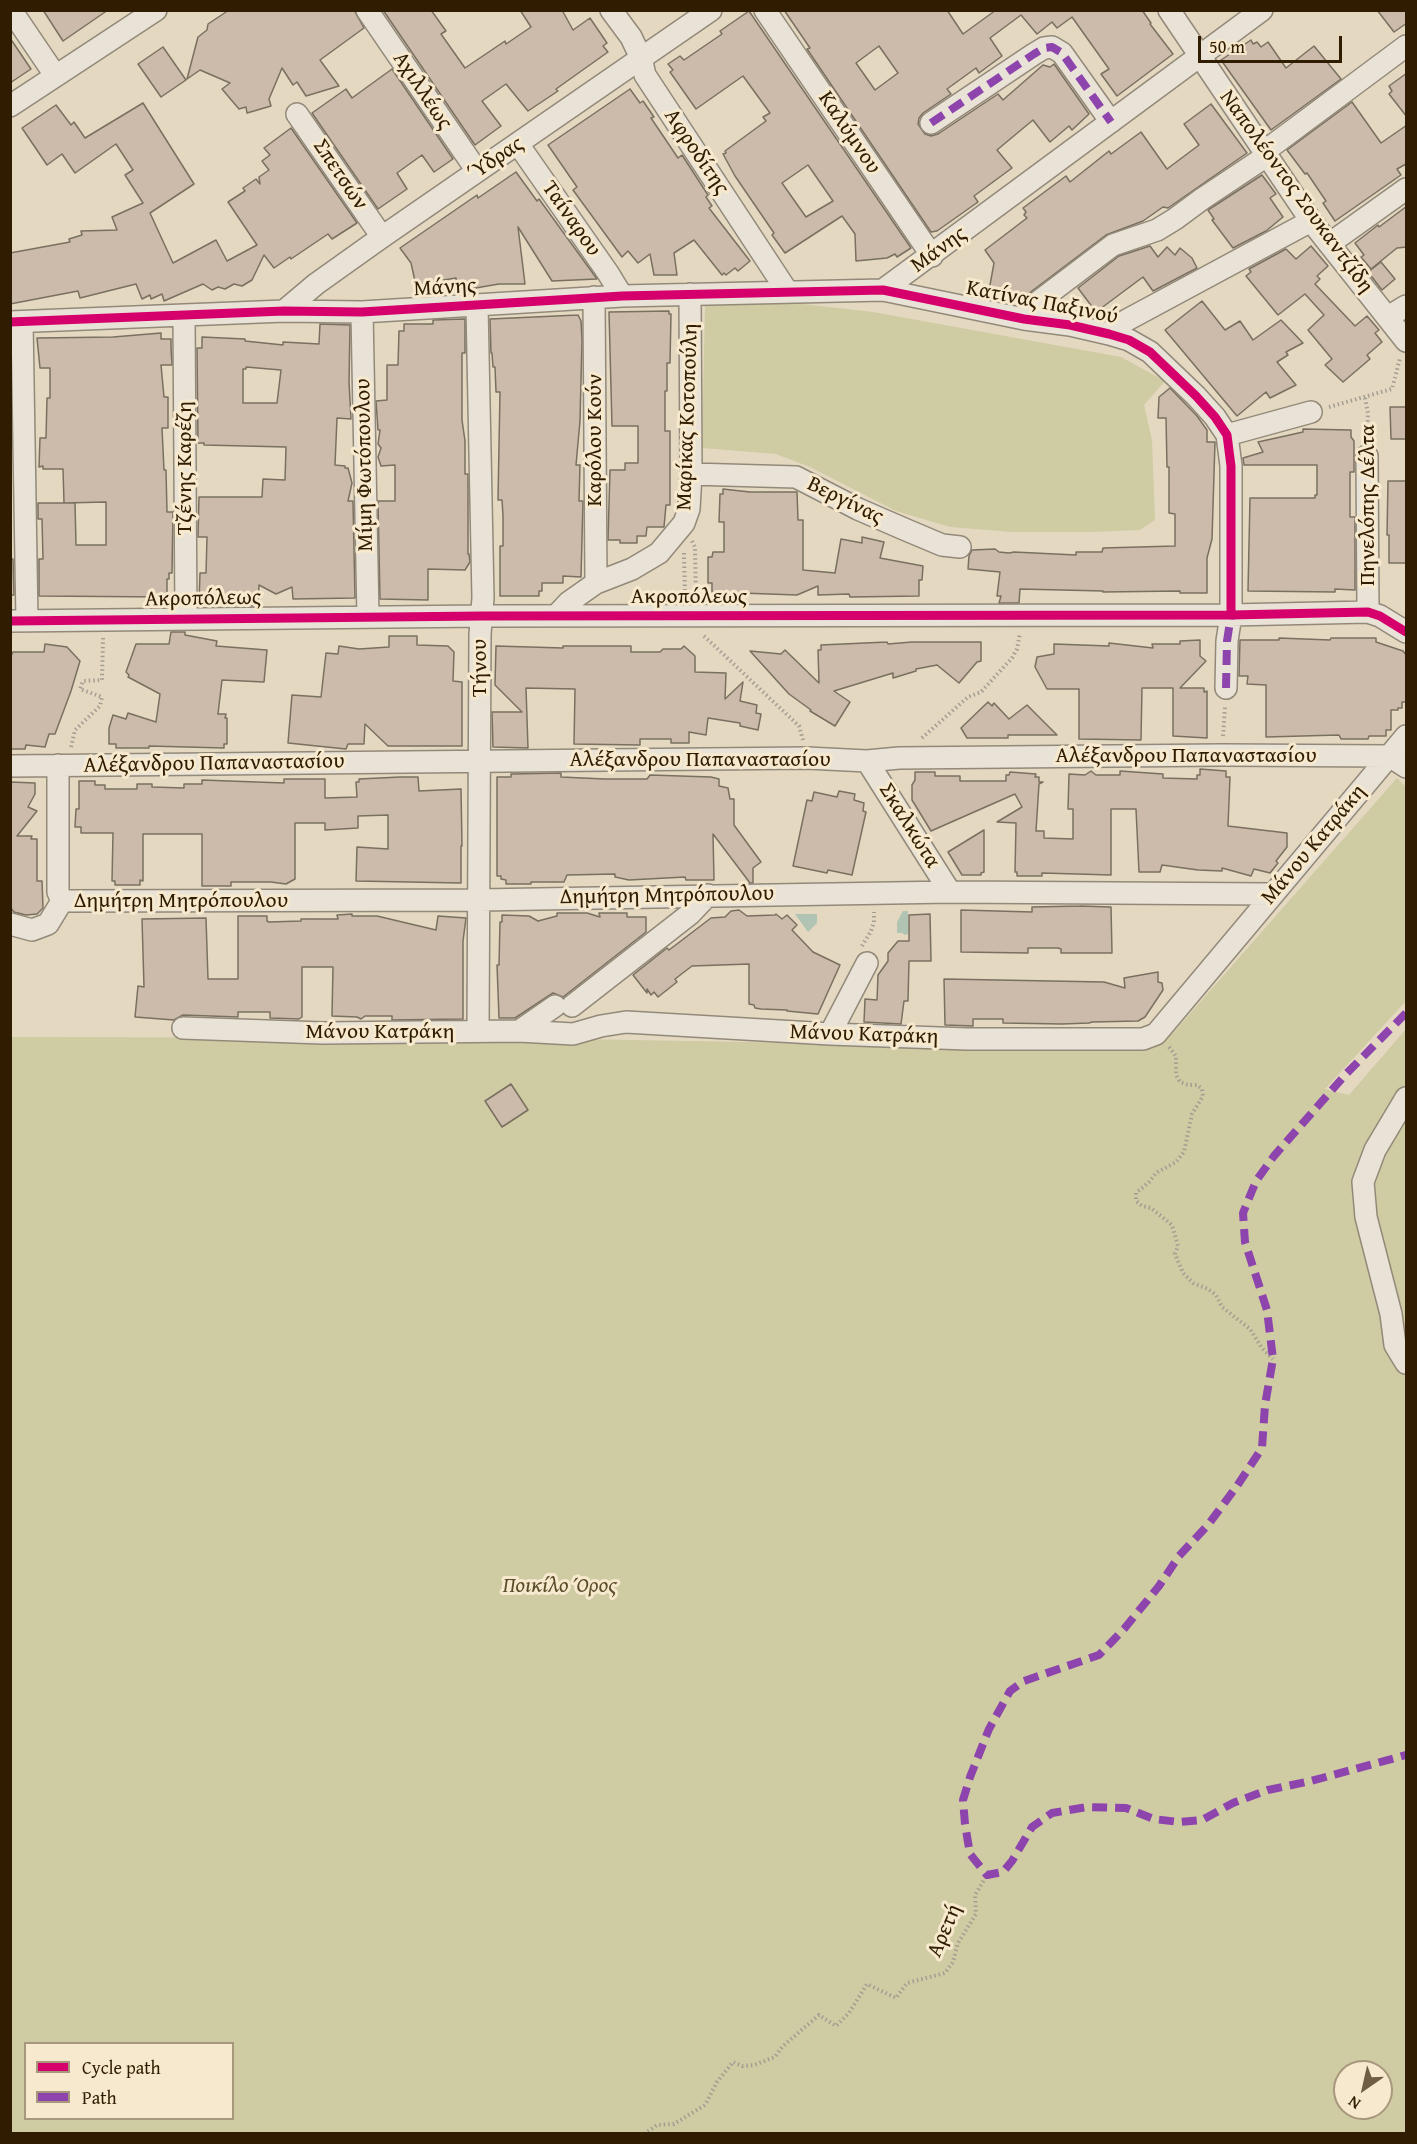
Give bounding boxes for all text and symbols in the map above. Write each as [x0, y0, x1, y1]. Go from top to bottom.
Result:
scale bar [1201, 24, 1345, 62]
text: 50 m [1209, 33, 1245, 60]
street label: Αχιλλέως [386, 47, 458, 135]
street label: Ναπολέοντος Σουκαντζίδη [1213, 85, 1379, 299]
street label: Καλύμνου [812, 87, 886, 179]
street label: Αφροδίτης [658, 104, 734, 200]
street label: Ύδρας [463, 131, 529, 187]
street label: Σπετσών [307, 134, 373, 216]
street label: Ταίναρου [536, 176, 606, 262]
street label: Μάνης [906, 221, 972, 279]
street label: Μάνης [413, 273, 477, 303]
street label: Κατίνας Παξινού [964, 275, 1120, 331]
street label: Μαρίκας Κοτοπούλη [672, 323, 704, 511]
street label: Καρόλου Κούν [582, 374, 608, 506]
street label: Μίμη Φωτόπουλου [350, 378, 380, 552]
street label: Τζένης Καρέζη [172, 401, 198, 535]
street label: Πηνελόπης Δέλτα [1355, 424, 1381, 586]
street label: Βεργίνας [803, 471, 887, 531]
street label: Ακροπόλεως [631, 584, 747, 610]
street label: Ακροπόλεως [145, 585, 261, 613]
street label: Τήνου [467, 639, 493, 697]
street label: Αλέξανδρου Παπαναστασίου [1055, 743, 1317, 769]
street label: Αλέξανδρου Παπαναστασίου [569, 747, 831, 773]
street label: Αλέξανδρου Παπαναστασίου [83, 749, 345, 779]
street label: Σκαλκώτα [873, 779, 945, 873]
street label: Μάνου Κατράκη [1256, 779, 1372, 911]
street label: Δημήτρη Μητρόπουλου [560, 881, 774, 911]
street label: Δημήτρη Μητρόπουλου [74, 888, 288, 914]
street label: Μάνου Κατράκη [306, 1019, 454, 1045]
street label: Μάνου Κατράκη [789, 1019, 939, 1051]
park label: Ποικίλο Όρος [503, 1573, 617, 1599]
street label: Αρετή [922, 1900, 968, 1962]
legend [24, 2042, 234, 2120]
text: Cycle path [82, 2054, 161, 2081]
north arrow [1333, 2060, 1393, 2120]
text: Path [82, 2084, 117, 2111]
text: N [1343, 2090, 1365, 2116]

